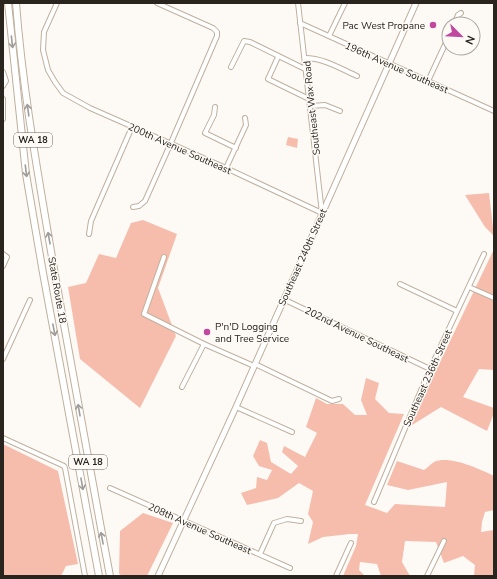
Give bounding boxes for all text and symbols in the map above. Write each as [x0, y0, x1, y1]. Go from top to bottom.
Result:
north arrow [441, 16, 481, 56]
place label: Pac West Propane [342, 19, 425, 33]
marker: Pac West Propane [428, 20, 438, 30]
text: N [461, 33, 478, 47]
one-way arrow [8, 35, 16, 48]
street label: 196th Avenue Southeast [343, 39, 451, 97]
street label: Southeast Wax Road [300, 60, 324, 156]
one-way arrow [24, 104, 32, 117]
street label: 200th Avenue Southeast [126, 120, 234, 178]
road number: WA 18 [14, 133, 52, 147]
one-way arrow [22, 164, 30, 177]
street label: Southeast 240th Street [275, 206, 331, 308]
one-way arrow [45, 232, 53, 245]
street label: State Route 18 [44, 256, 70, 325]
street label: 202nd Avenue Southeast [302, 304, 411, 366]
place label: P'n'D Logging and Tree Service [215, 320, 289, 346]
one-way arrow [50, 323, 58, 336]
marker: P'n'D Logging and Tree Service [202, 327, 212, 337]
street label: Southeast 236th Street [400, 327, 456, 429]
one-way arrow [75, 404, 83, 417]
road number: WA 18 [69, 455, 107, 469]
one-way arrow [78, 477, 86, 490]
street label: 208th Avenue Southeast [146, 500, 254, 558]
one-way arrow [98, 532, 106, 545]

